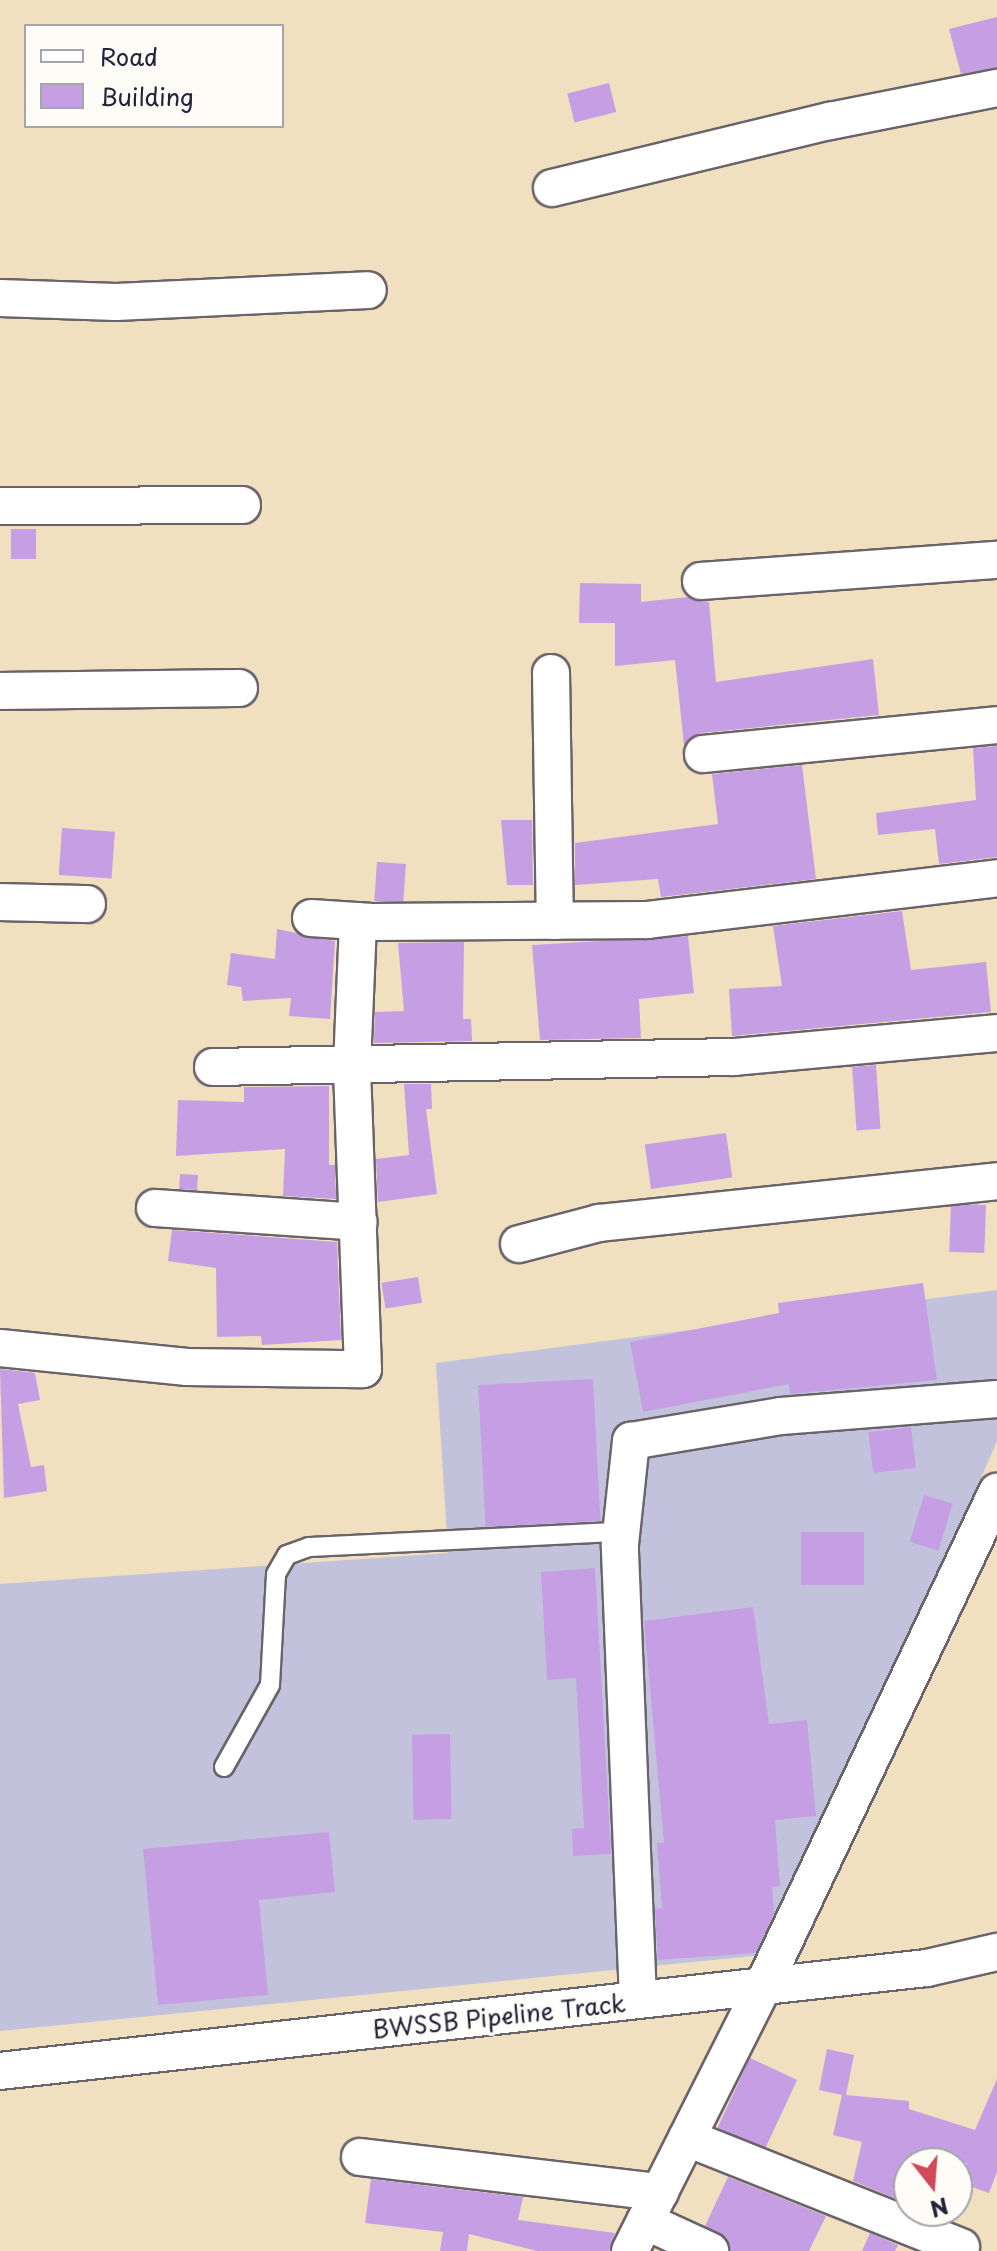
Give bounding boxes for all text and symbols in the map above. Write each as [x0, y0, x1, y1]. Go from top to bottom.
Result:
legend [24, 24, 284, 128]
text: Road [100, 38, 158, 74]
text: Building [100, 78, 194, 114]
street label: BWSSB Pipeline Track [370, 1988, 628, 2044]
north arrow [893, 2147, 973, 2227]
text: N [926, 2190, 953, 2227]

